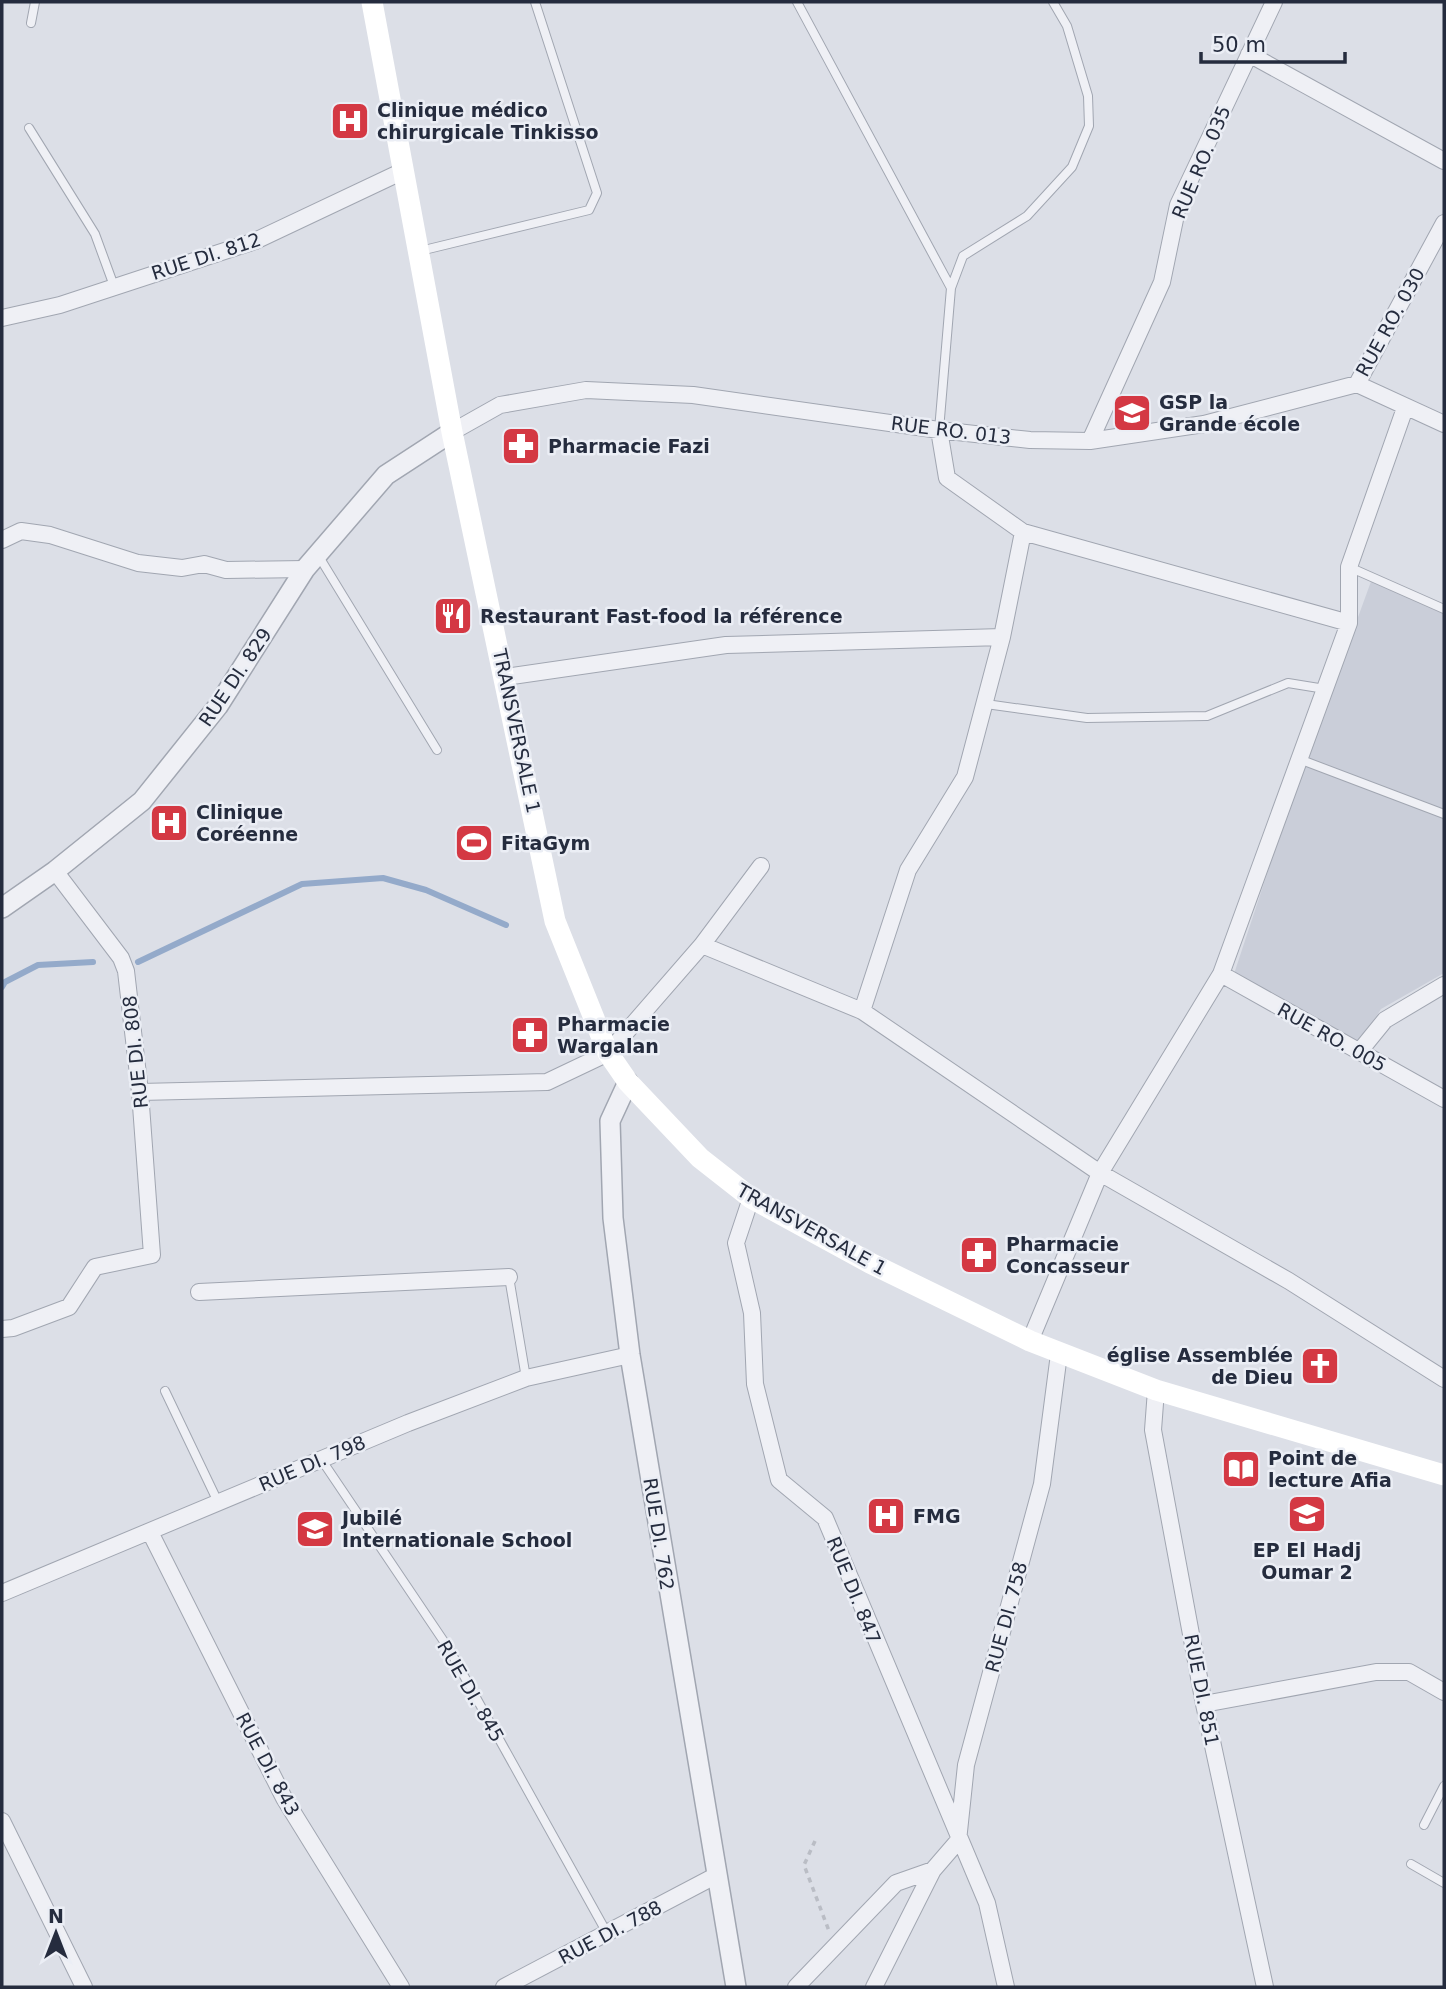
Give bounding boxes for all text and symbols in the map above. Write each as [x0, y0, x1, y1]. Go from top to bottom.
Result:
scale bar [1201, 21, 1344, 65]
text: 50 m [1212, 33, 1266, 57]
place label: Clinique médico chirurgicale Tinkisso [377, 99, 599, 143]
hospital icon: Clinique médico chirurgicale Tinkisso [329, 100, 371, 142]
street label: RUE RO. 035 [1167, 102, 1235, 222]
street label: RUE DI. 812 [149, 228, 263, 284]
street label: RUE RO. 030 [1351, 264, 1429, 380]
place label: GSP la Grande école [1159, 391, 1300, 435]
school or university icon: GSP la Grande école [1111, 392, 1153, 434]
street label: RUE RO. 013 [890, 412, 1012, 448]
pharmacy icon: Pharmacie Fazi [500, 425, 542, 467]
place label: Pharmacie Fazi [548, 435, 710, 457]
restaurant icon: Restaurant Fast-food la référence [432, 595, 474, 637]
place label: Restaurant Fast-food la référence [480, 605, 843, 627]
street label: RUE DI. 829 [194, 624, 276, 730]
street label: TRANSVERSALE 1 [489, 646, 545, 815]
place label: Clinique Coréenne [196, 801, 298, 845]
hospital icon: Clinique Coréenne [148, 802, 190, 844]
sports icon: FitaGym [453, 822, 495, 864]
place label: FitaGym [501, 832, 590, 854]
street label: RUE DI. 808 [118, 994, 152, 1110]
street label: RUE RO. 005 [1274, 998, 1390, 1076]
place label: Pharmacie Wargalan [557, 1013, 670, 1057]
pharmacy icon: Pharmacie Wargalan [509, 1014, 551, 1056]
street label: TRANSVERSALE 1 [732, 1178, 891, 1279]
place label: Pharmacie Concasseur [1006, 1233, 1130, 1277]
pharmacy icon: Pharmacie Concasseur [958, 1234, 1000, 1276]
place label: église Assemblée de Dieu [1107, 1344, 1293, 1388]
church icon: église Assemblée de Dieu [1299, 1345, 1341, 1387]
street label: RUE DI. 798 [255, 1431, 369, 1495]
place label: Point de lecture Afia [1268, 1447, 1392, 1491]
library icon: Point de lecture Afia [1220, 1448, 1262, 1490]
street label: RUE DI. 762 [639, 1476, 679, 1592]
school or university icon: EP El Hadj Oumar 2 [1286, 1493, 1328, 1535]
hospital icon: FMG [865, 1495, 907, 1537]
place label: FMG [913, 1505, 960, 1527]
place label: Jubilé Internationale School [340, 1507, 572, 1551]
school or university icon: Jubilé Internationale School [294, 1508, 336, 1550]
street label: RUE DI. 847 [822, 1533, 886, 1647]
place label: EP El Hadj Oumar 2 [1253, 1539, 1361, 1583]
street label: RUE DI. 758 [981, 1559, 1031, 1675]
street label: RUE DI. 851 [1180, 1632, 1224, 1748]
street label: RUE DI. 845 [433, 1636, 509, 1746]
street label: RUE DI. 843 [232, 1709, 304, 1819]
street label: RUE DI. 788 [555, 1896, 665, 1968]
north arrow [21, 1898, 91, 1968]
text: N [48, 1905, 64, 1927]

